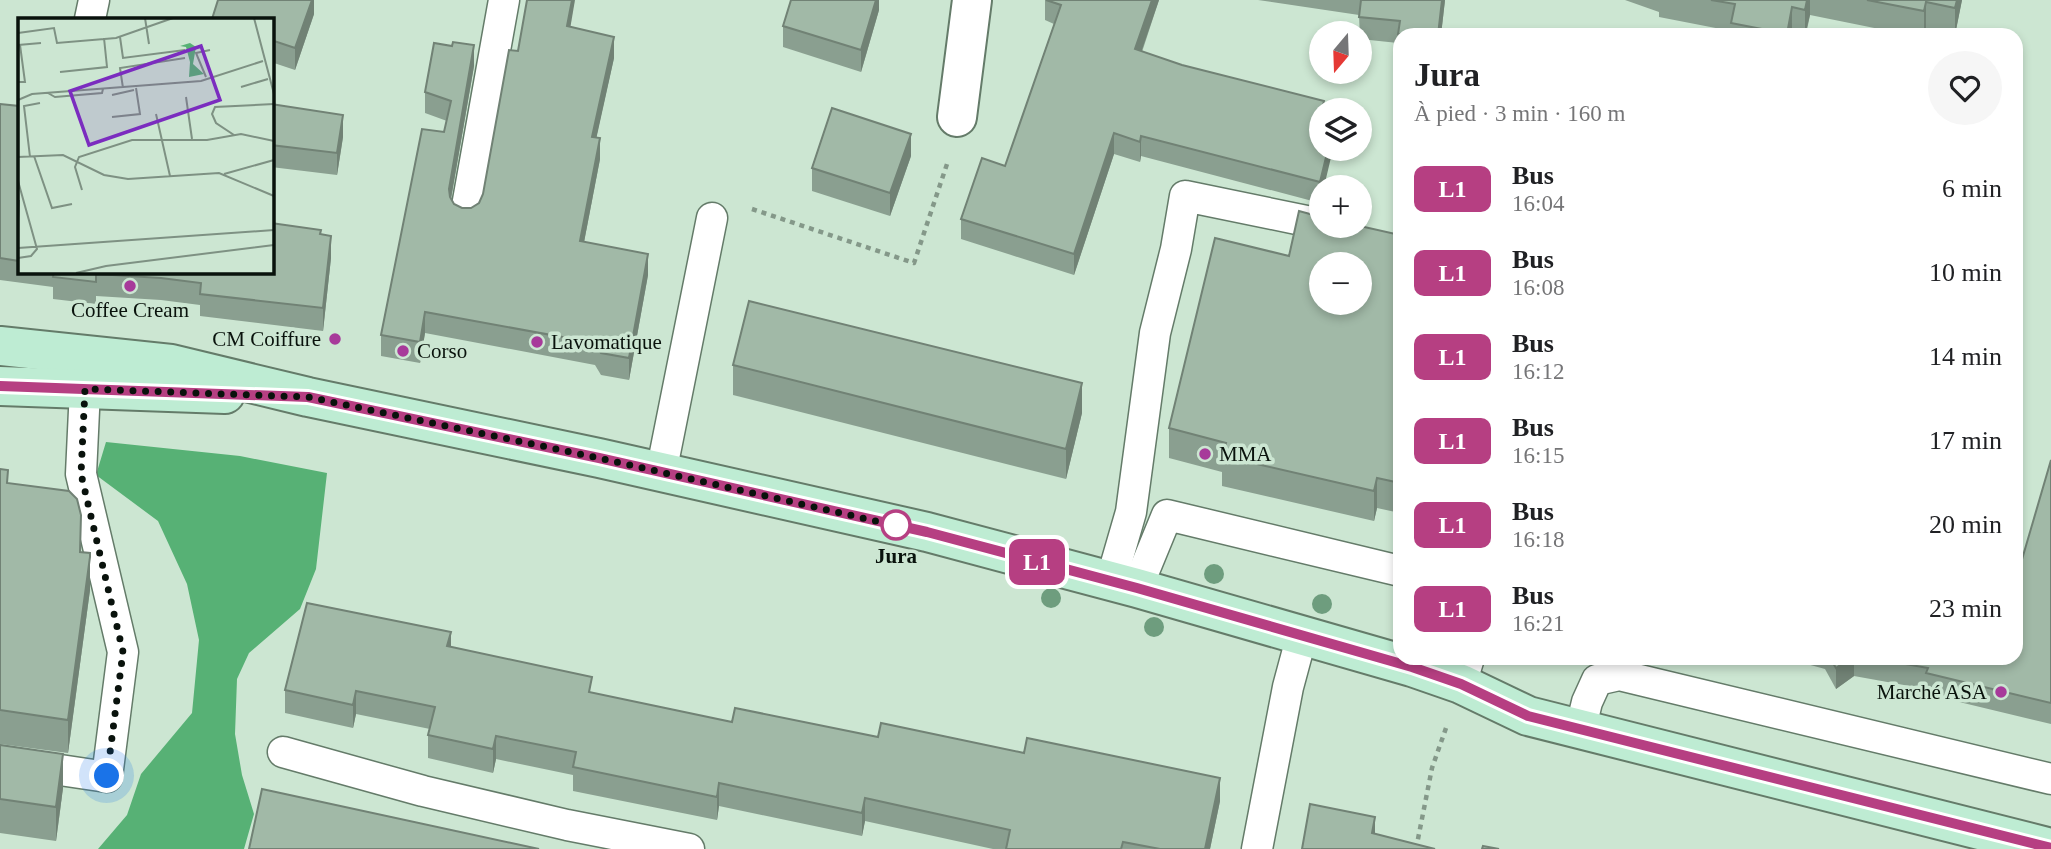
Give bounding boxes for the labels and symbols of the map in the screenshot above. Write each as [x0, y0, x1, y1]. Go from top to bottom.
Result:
inset map [18, 18, 273, 273]
north arrow [1309, 21, 1372, 84]
marker: Coffee Cream [122, 278, 138, 294]
place label: Coffee Cream [71, 298, 189, 322]
place label: CM Coiffure [212, 327, 321, 351]
place label: Lavomatique [551, 330, 662, 354]
marker: CM Coiffure [327, 331, 343, 347]
marker: Lavomatique [529, 334, 545, 350]
place label: Corso [417, 339, 467, 363]
marker: Corso [395, 343, 411, 359]
place label: MMA [1219, 442, 1272, 466]
marker: MMA [1197, 446, 1213, 462]
marker: Jura [881, 510, 911, 540]
line badge: L1 [1006, 539, 1068, 585]
place label: Jura [875, 544, 918, 568]
place label: Marché ASA [1877, 680, 1988, 704]
marker: Marché ASA [1993, 684, 2009, 700]
your location [89, 758, 124, 793]

